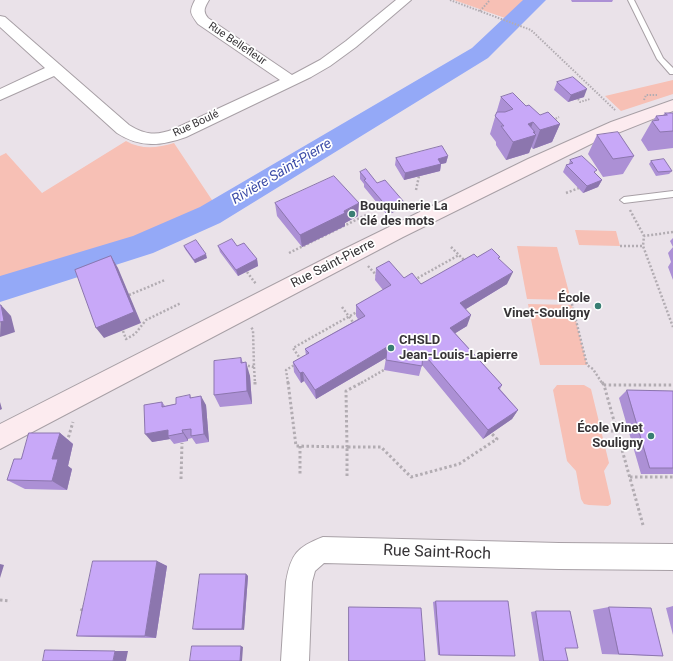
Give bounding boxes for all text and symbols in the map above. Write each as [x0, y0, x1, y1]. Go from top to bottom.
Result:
street label: Rue Bellefleur [205, 20, 269, 68]
street label: Rue Boulé [171, 108, 221, 140]
water label: Rivière Saint-Pierre [229, 136, 335, 208]
place label: Bouquinerie La clé des mots [360, 199, 448, 230]
marker: Bouquinerie La clé des mots [347, 209, 357, 219]
street label: Rue Saint-Pierre [288, 236, 378, 292]
place label: École Vinet-Souligny [503, 291, 590, 322]
marker: École Vinet-Souligny [593, 301, 603, 311]
place label: CHSLD Jean-Louis-Lapierre [399, 333, 518, 364]
marker: CHSLD Jean-Louis-Lapierre [386, 343, 396, 353]
place label: École Vinet Souligny [577, 421, 643, 452]
marker: École Vinet Souligny [646, 431, 656, 441]
street label: Rue Saint-Roch [383, 542, 491, 564]

